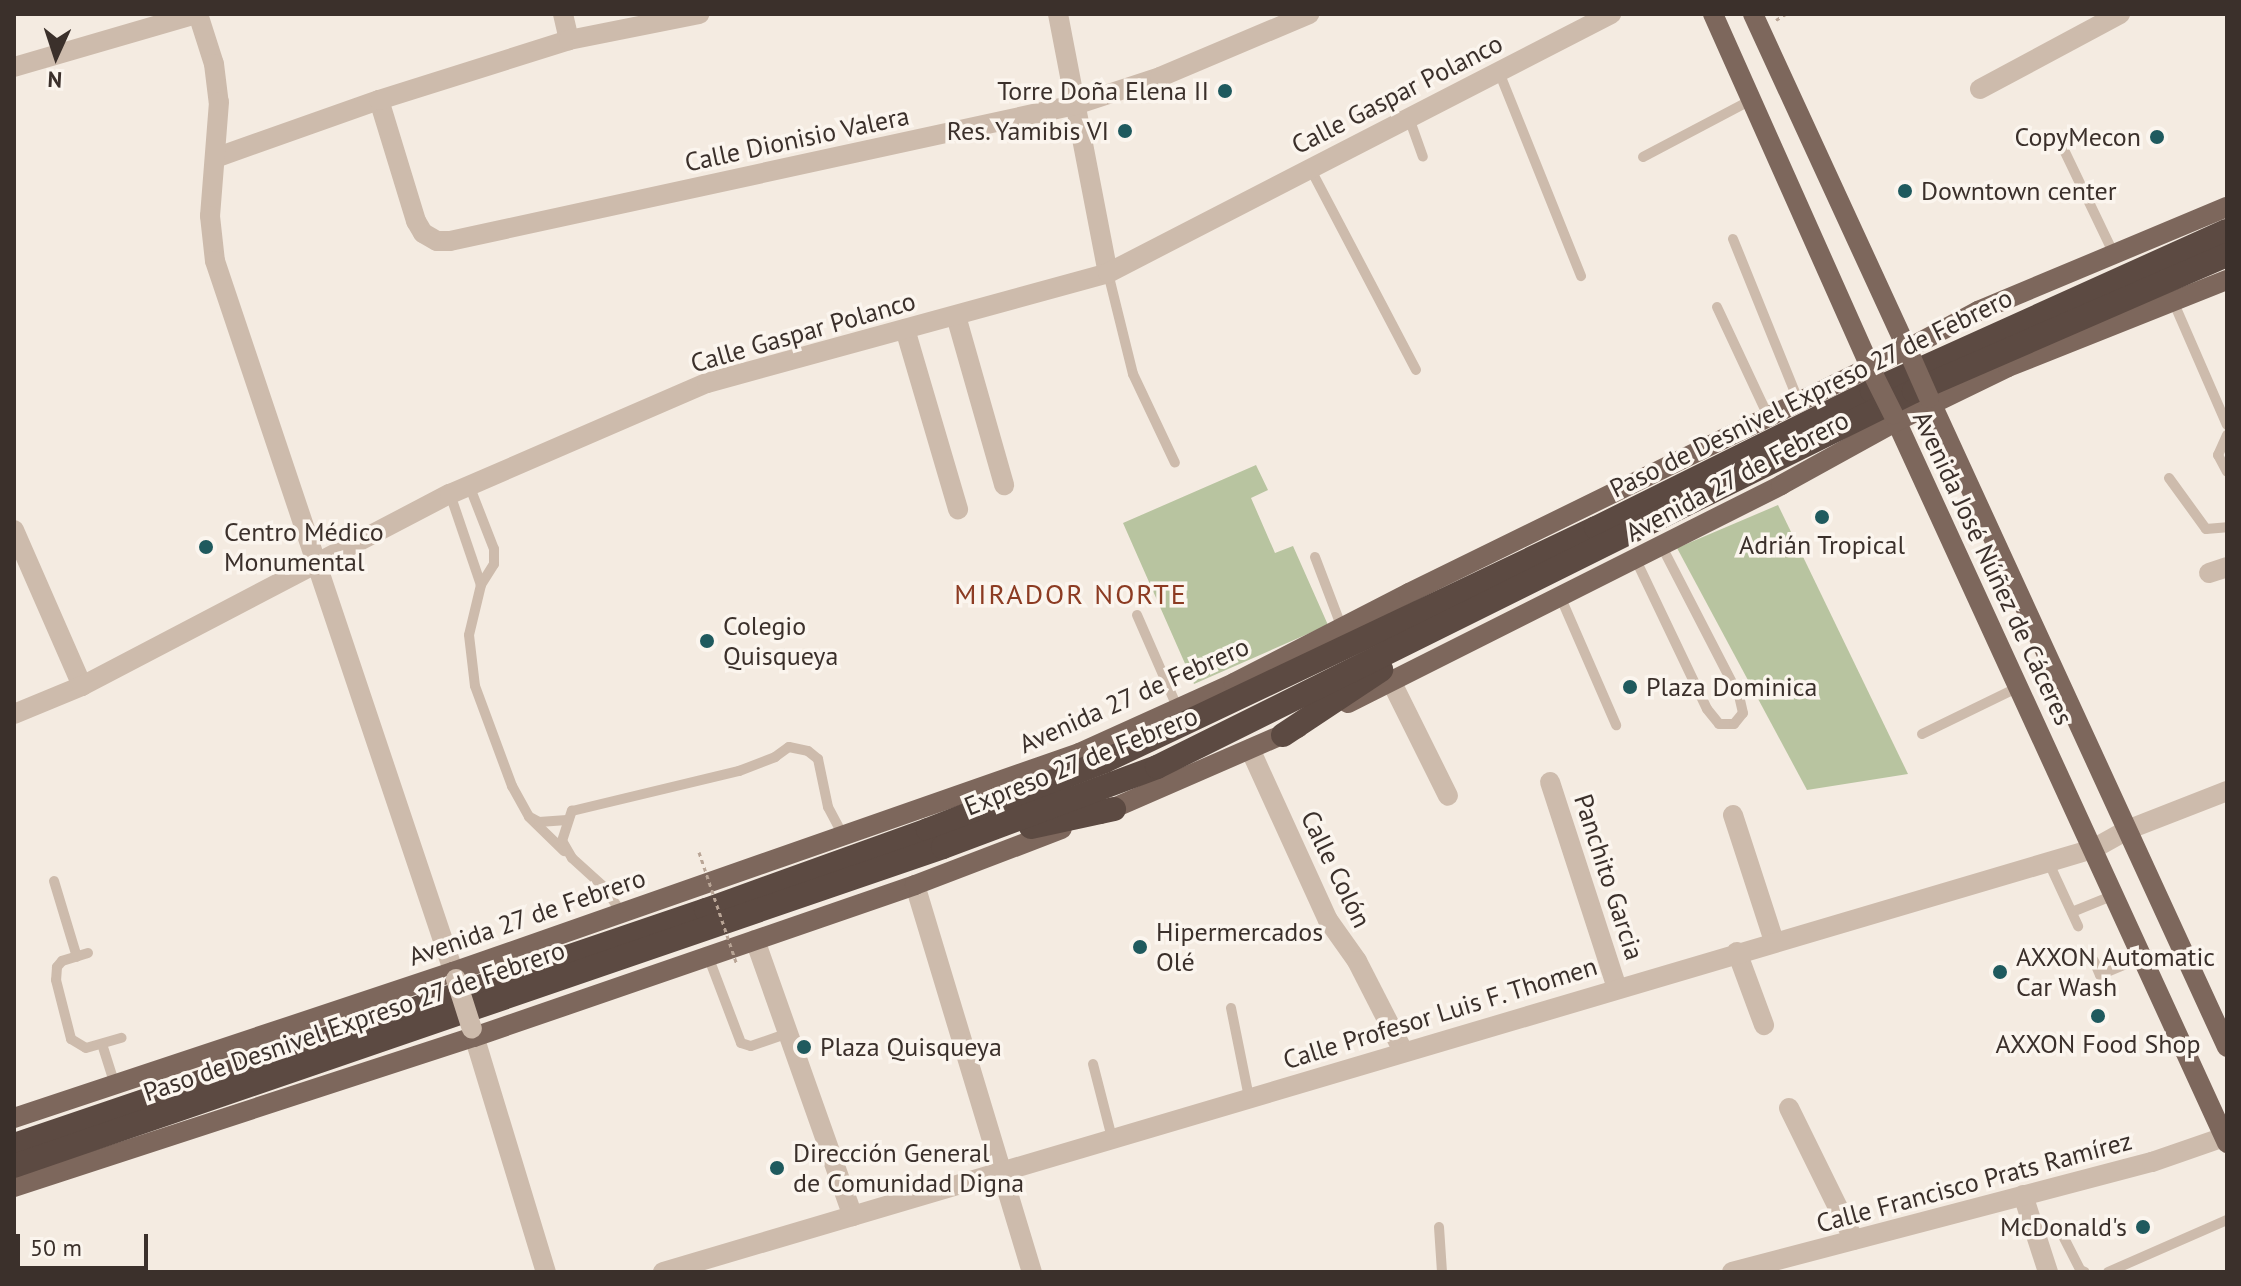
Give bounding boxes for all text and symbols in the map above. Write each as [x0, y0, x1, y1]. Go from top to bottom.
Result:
north arrow [16, 16, 96, 96]
street label: Calle Gaspar Polanco [1286, 27, 1508, 161]
text: N [47, 66, 63, 94]
place label: Torre Doña Elena II [997, 75, 1209, 107]
marker: Torre Doña Elena II [1216, 82, 1234, 100]
street label: Calle Dionisio Valera [682, 100, 912, 178]
place label: Res. Yamibis VI [943, 115, 1109, 147]
place label: CopyMecon [2014, 121, 2141, 153]
marker: Res. Yamibis VI [1116, 122, 1134, 140]
marker: CopyMecon [2148, 128, 2166, 146]
place label: Downtown center [1921, 175, 2117, 207]
marker: Downtown center [1896, 182, 1914, 200]
street label: Paso de Desnivel Expreso 27 de Febrero [1604, 281, 2018, 505]
street label: Calle Gaspar Polanco [687, 285, 919, 379]
street label: Avenida 27 de Febrero [1619, 404, 1855, 548]
street label: Avenida José Núñez de Cáceres [1906, 406, 2080, 730]
marker: Adrián Tropical [1813, 508, 1831, 526]
place label: Centro Médico Monumental [224, 516, 384, 578]
place label: Adrián Tropical [1739, 529, 1905, 561]
marker: Centro Médico Monumental [195, 536, 217, 558]
district label: MIRADOR NORTE [954, 577, 1188, 611]
place label: Colegio Quisqueya [723, 610, 838, 672]
street label: Avenida 27 de Febrero [1014, 630, 1254, 760]
marker: Colegio Quisqueya [698, 632, 716, 650]
place label: Plaza Dominica [1646, 671, 1817, 703]
marker: Plaza Dominica [1621, 678, 1639, 696]
street label: Expreso 27 de Febrero [959, 700, 1203, 822]
street label: Panchito Garcia [1568, 790, 1650, 964]
street label: Calle Colón [1294, 805, 1378, 933]
street label: Avenida 27 de Febrero [404, 862, 650, 972]
place label: Hipermercados Olé [1156, 916, 1323, 978]
street label: Paso de Desnivel Expreso 27 de Febrero [139, 934, 569, 1108]
marker: Hipermercados Olé [1131, 938, 1149, 956]
place label: AXXON Automatic Car Wash [2016, 941, 2216, 1002]
street label: Calle Profesor Luis F. Thomen [1278, 950, 1602, 1076]
marker: AXXON Automatic Car Wash [1991, 963, 2009, 981]
marker: AXXON Food Shop [2089, 1007, 2107, 1025]
place label: AXXON Food Shop [1996, 1028, 2200, 1060]
place label: Plaza Quisqueya [820, 1031, 1002, 1063]
marker: Plaza Quisqueya [795, 1038, 813, 1056]
street label: Calle Francisco Prats Ramírez [1813, 1125, 2135, 1239]
place label: Dirección General de Comunidad Digna [793, 1137, 1024, 1198]
marker: Dirección General de Comunidad Digna [768, 1159, 786, 1177]
place label: McDonald's [2000, 1211, 2127, 1243]
scale bar [20, 1218, 152, 1268]
marker: McDonald's [2134, 1218, 2152, 1236]
text: 50 m [30, 1232, 82, 1263]

